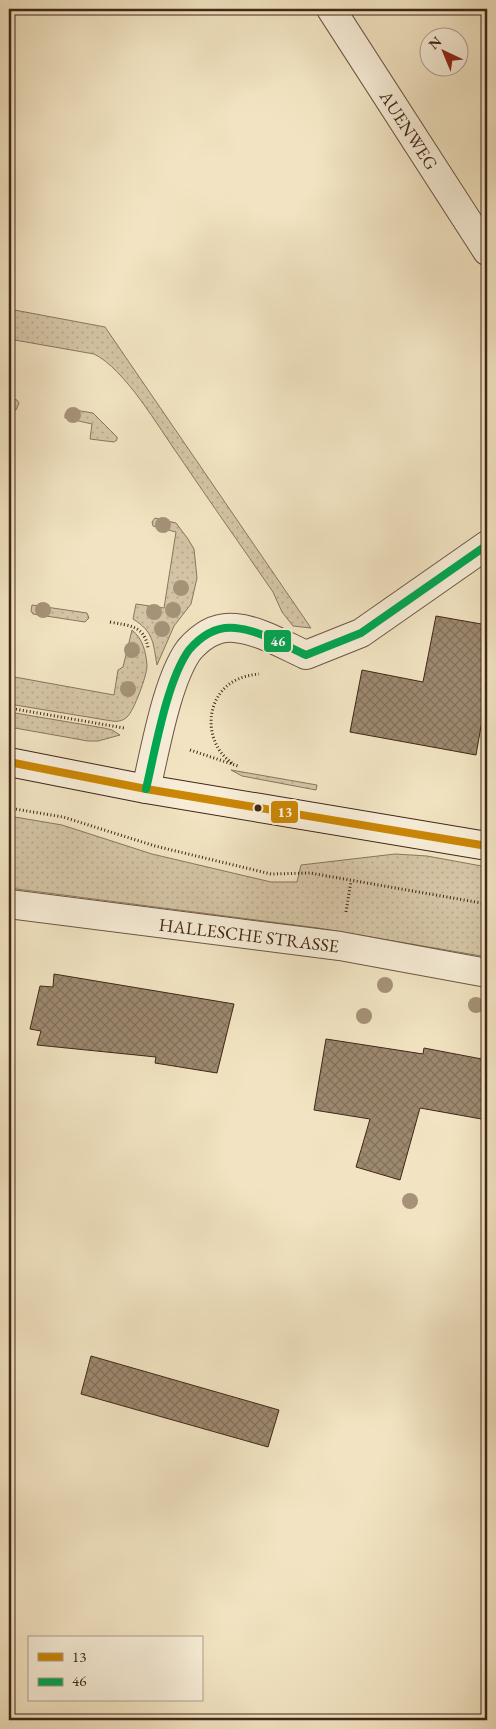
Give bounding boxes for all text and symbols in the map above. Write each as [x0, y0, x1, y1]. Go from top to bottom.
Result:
north arrow [418, 28, 468, 78]
text: N [425, 32, 446, 53]
street label: AUENWEG [374, 85, 443, 174]
line badge: 46 [263, 629, 292, 653]
text: 46 [271, 632, 286, 650]
line badge: 13 [270, 800, 299, 824]
unlabelled marker [253, 803, 263, 813]
text: 13 [278, 803, 292, 821]
street label: HALLESCHE STRASSE [158, 913, 340, 957]
legend [28, 1636, 202, 1702]
text: 13 [72, 1647, 86, 1666]
text: 46 [72, 1671, 86, 1690]

